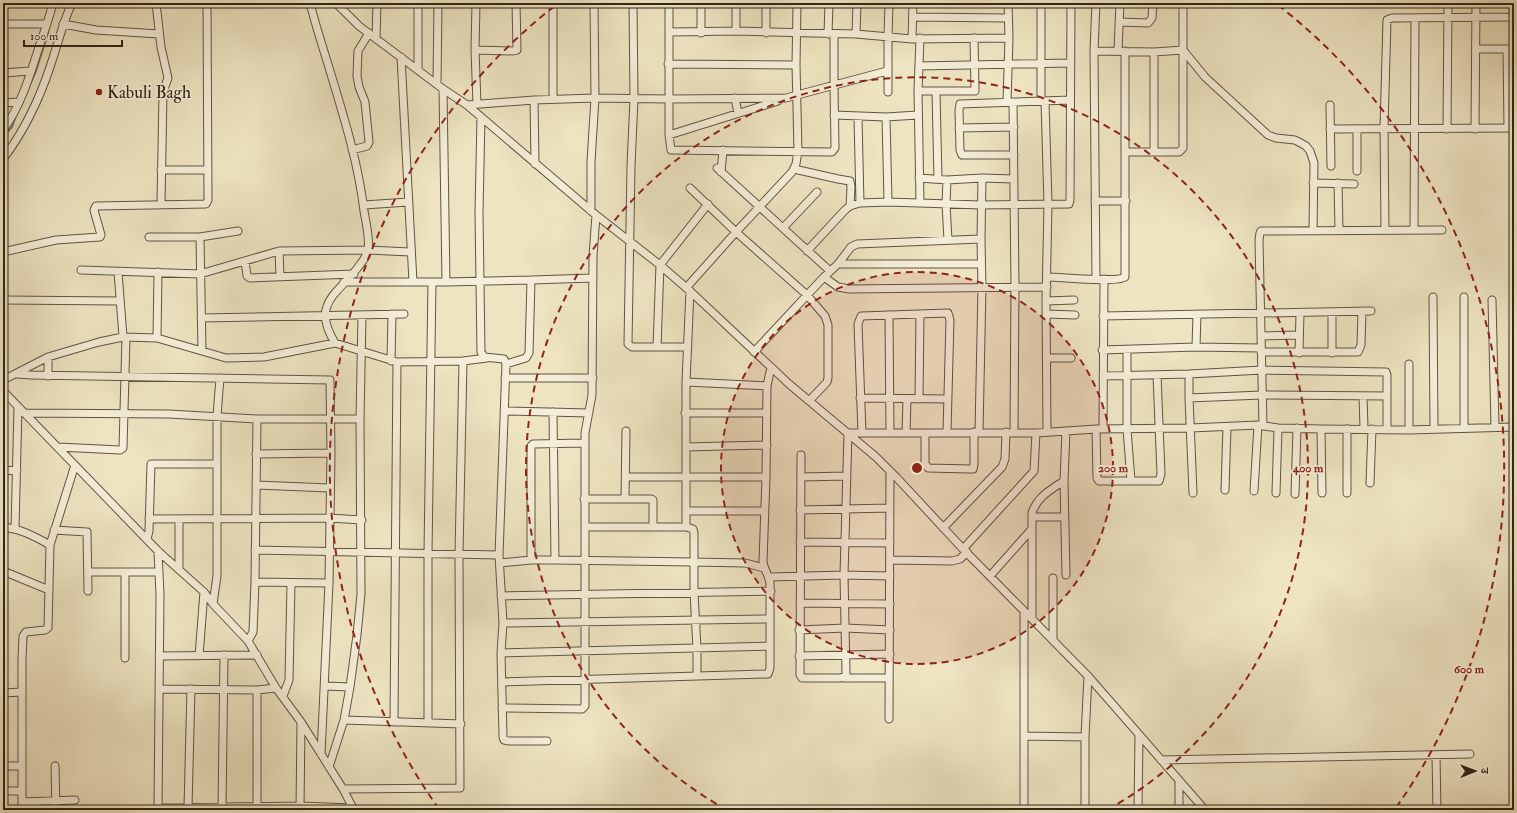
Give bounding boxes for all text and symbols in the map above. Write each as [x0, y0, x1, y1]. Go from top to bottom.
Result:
scale bar [24, 22, 122, 48]
text: 100 m [30, 29, 59, 44]
place label: Kabuli Bagh [107, 82, 191, 103]
marker: Kabuli Bagh [94, 87, 104, 97]
centre of rings [910, 461, 924, 475]
text: 200 m [1098, 461, 1129, 476]
text: 400 m [1292, 461, 1324, 476]
text: 600 m [1454, 662, 1485, 677]
north arrow [1455, 751, 1495, 791]
text: उ [1478, 767, 1491, 775]

